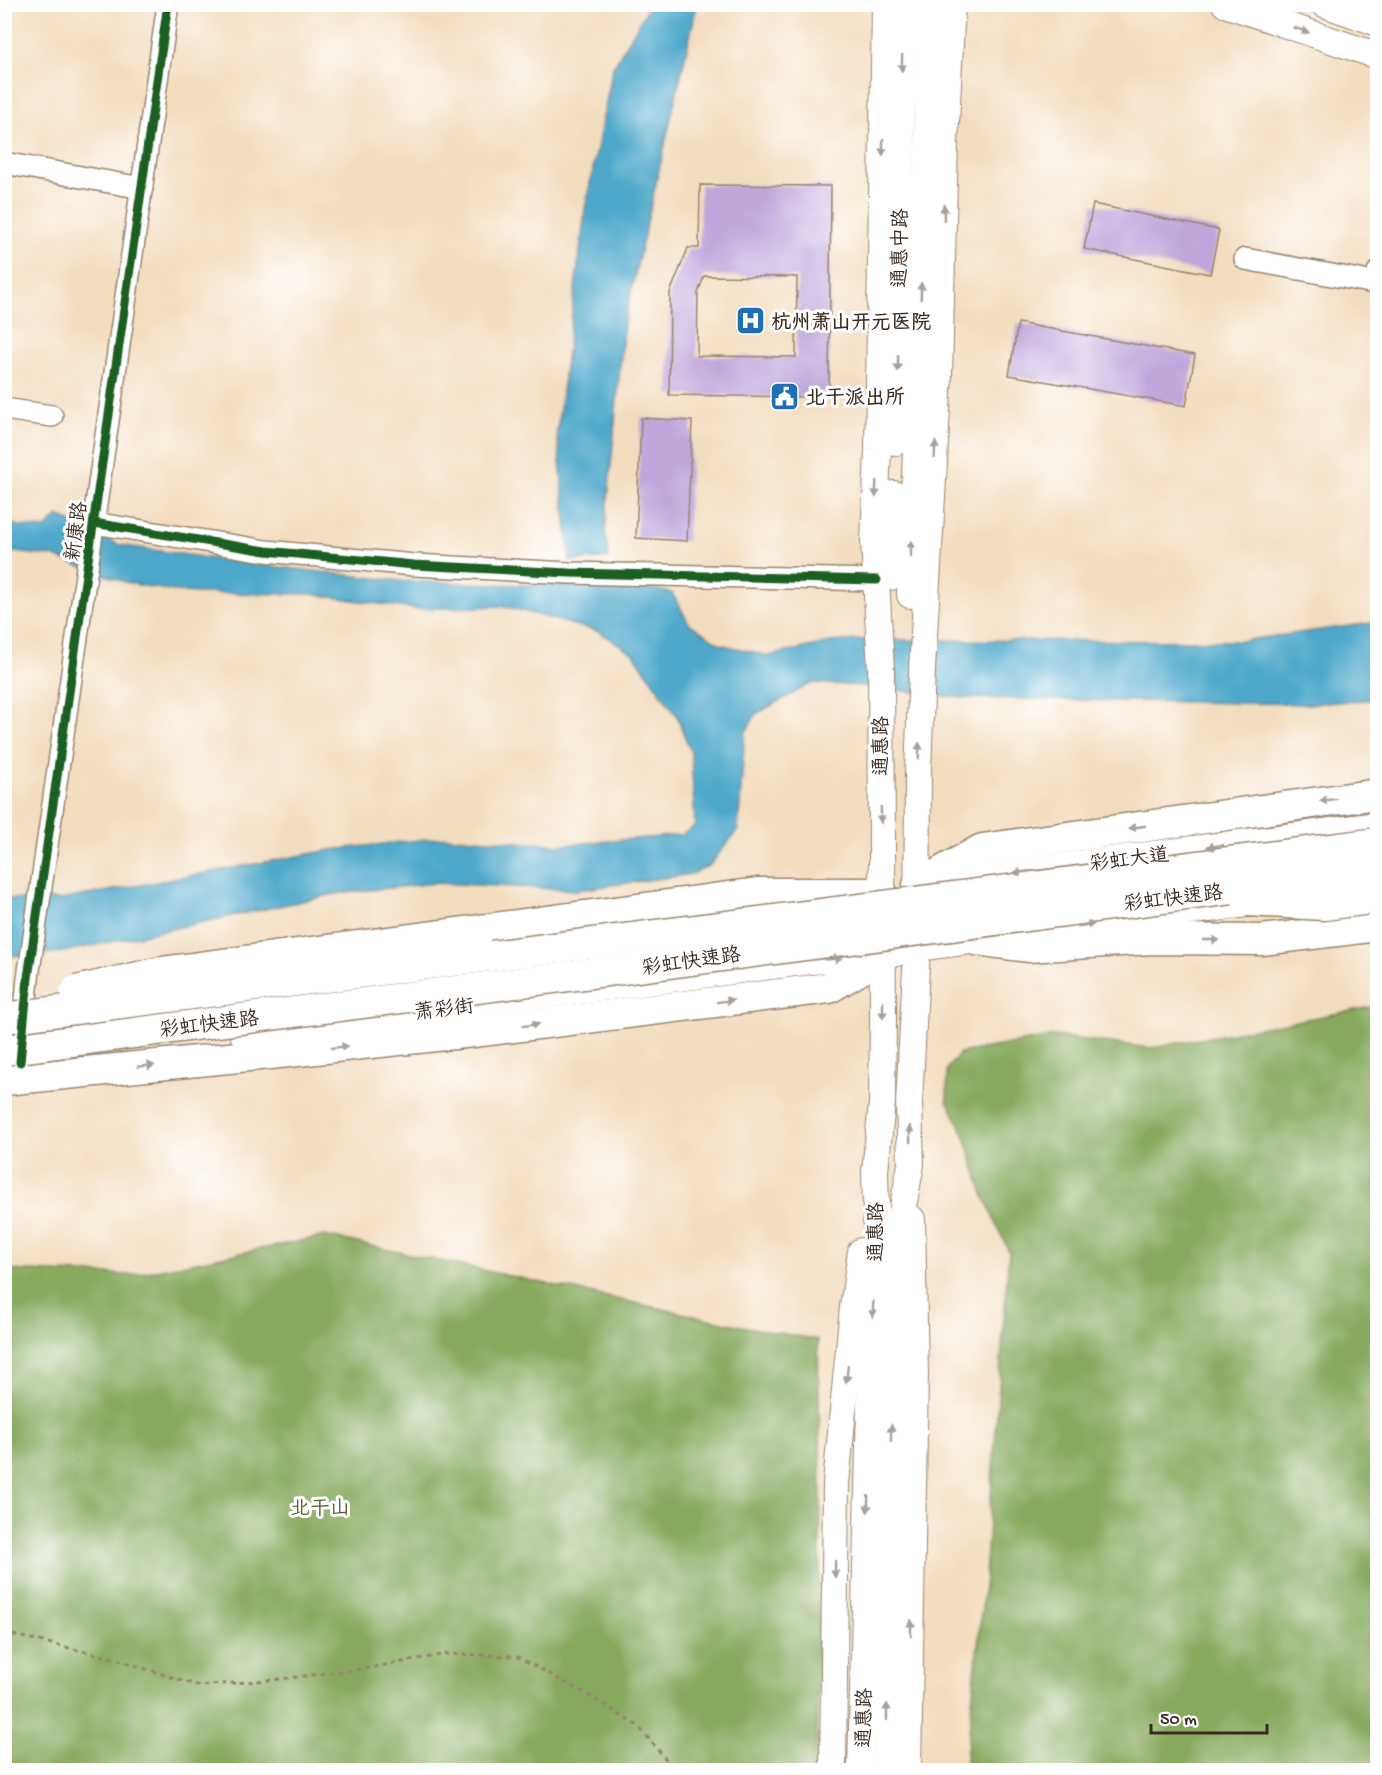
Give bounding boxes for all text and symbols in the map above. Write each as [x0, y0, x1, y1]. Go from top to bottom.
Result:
one-way arrow [1292, 26, 1310, 36]
one-way arrow [897, 53, 907, 72]
one-way arrow [878, 137, 888, 156]
one-way arrow [939, 203, 948, 222]
street label: 通惠中路 [888, 207, 915, 288]
one-way arrow [917, 282, 926, 301]
hospital icon: 杭州萧山开元医院 [734, 305, 766, 337]
place label: 杭州萧山开元医院 [771, 311, 931, 336]
one-way arrow [893, 353, 903, 372]
public building icon: 北干派出所 [768, 380, 800, 412]
place label: 北干派出所 [805, 386, 905, 411]
one-way arrow [930, 440, 940, 459]
one-way arrow [872, 479, 881, 498]
street label: 新康路 [61, 499, 94, 563]
one-way arrow [906, 540, 916, 559]
street label: 通惠路 [870, 715, 895, 776]
one-way arrow [915, 741, 924, 760]
one-way arrow [1318, 796, 1337, 805]
one-way arrow [876, 805, 885, 824]
one-way arrow [1128, 822, 1147, 831]
one-way arrow [1206, 842, 1225, 851]
street label: 彩虹大道 [1088, 843, 1171, 878]
one-way arrow [1012, 867, 1031, 876]
street label: 彩虹快速路 [1122, 881, 1225, 918]
one-way arrow [1077, 921, 1096, 930]
one-way arrow [1201, 935, 1220, 945]
street label: 彩虹快速路 [640, 943, 744, 982]
one-way arrow [824, 954, 843, 964]
street label: 萧彩街 [413, 994, 476, 1027]
one-way arrow [715, 997, 734, 1006]
one-way arrow [878, 1000, 888, 1019]
street label: 彩虹快速路 [158, 1007, 261, 1044]
one-way arrow [522, 1020, 541, 1030]
one-way arrow [331, 1042, 350, 1051]
one-way arrow [137, 1061, 156, 1071]
one-way arrow [905, 1125, 915, 1144]
street label: 通惠路 [865, 1201, 890, 1262]
one-way arrow [869, 1300, 878, 1319]
one-way arrow [842, 1365, 852, 1384]
one-way arrow [886, 1424, 896, 1443]
one-way arrow [863, 1495, 873, 1514]
park label: 北干山 [290, 1498, 350, 1522]
one-way arrow [831, 1559, 840, 1578]
one-way arrow [906, 1619, 915, 1638]
street label: 通惠路 [852, 1687, 879, 1748]
scale bar [1151, 1697, 1266, 1735]
one-way arrow [882, 1703, 892, 1722]
text: 50 m [1160, 1710, 1197, 1731]

